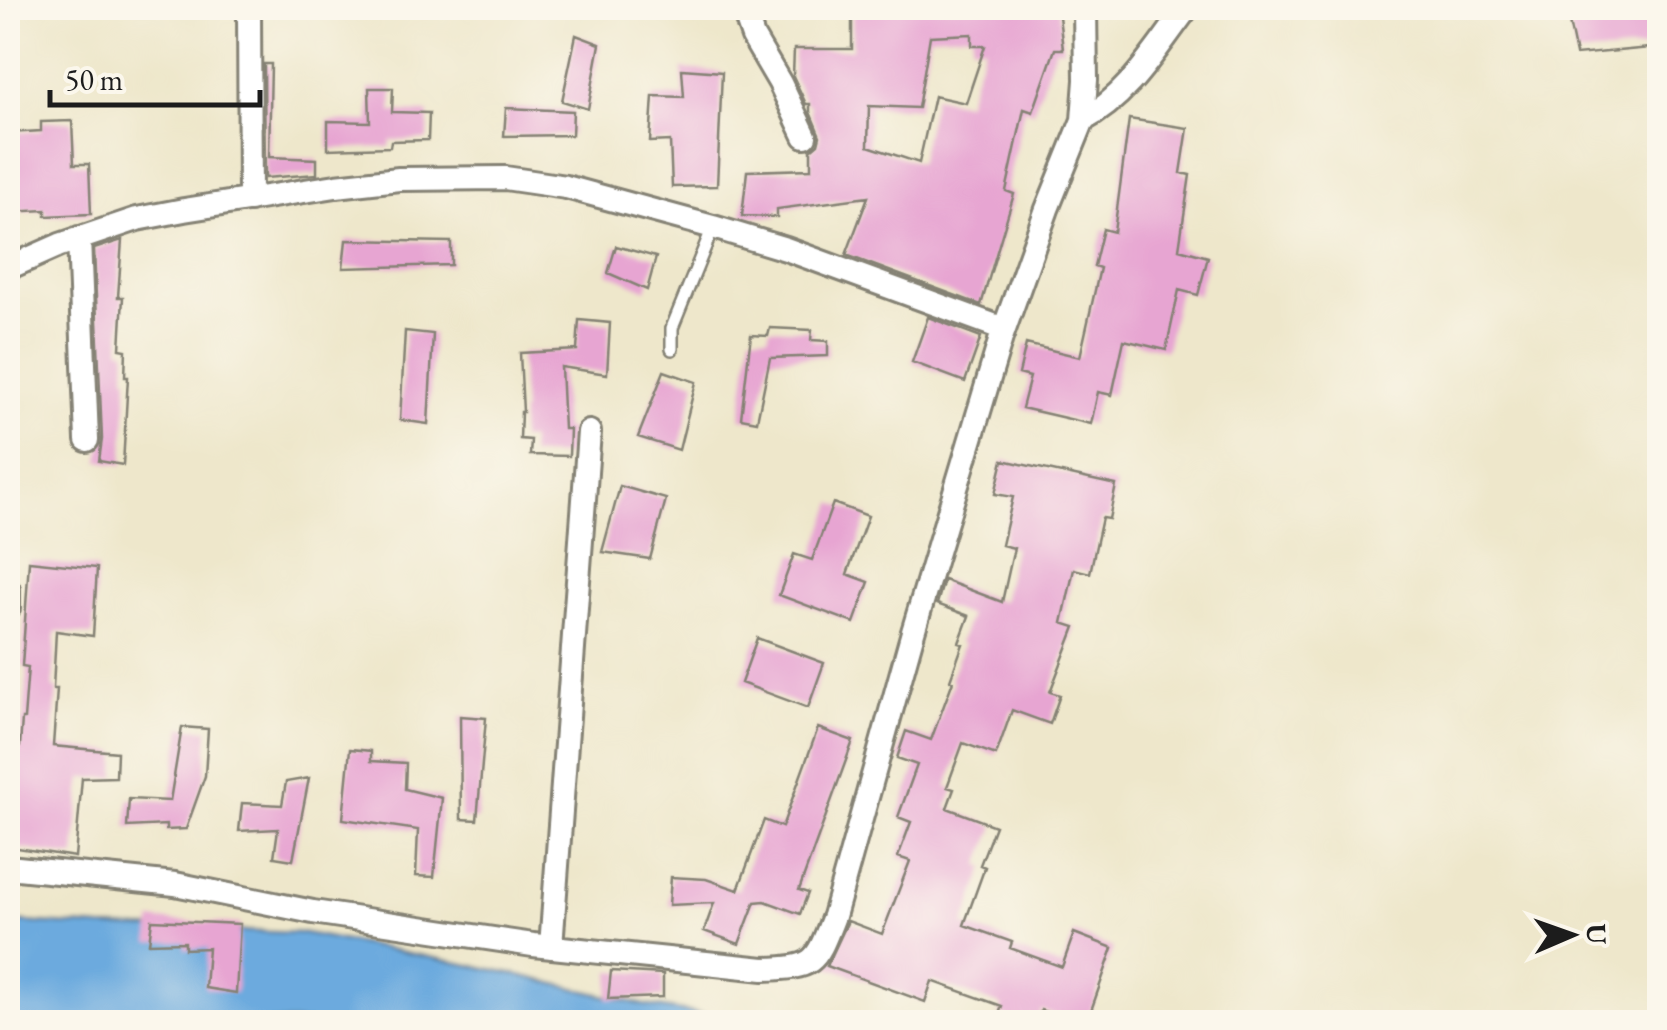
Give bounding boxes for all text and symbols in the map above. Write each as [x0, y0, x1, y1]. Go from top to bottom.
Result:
scale bar [50, 45, 260, 107]
text: 50 m [65, 60, 123, 99]
north arrow [1522, 885, 1622, 985]
text: U [1579, 923, 1615, 945]

